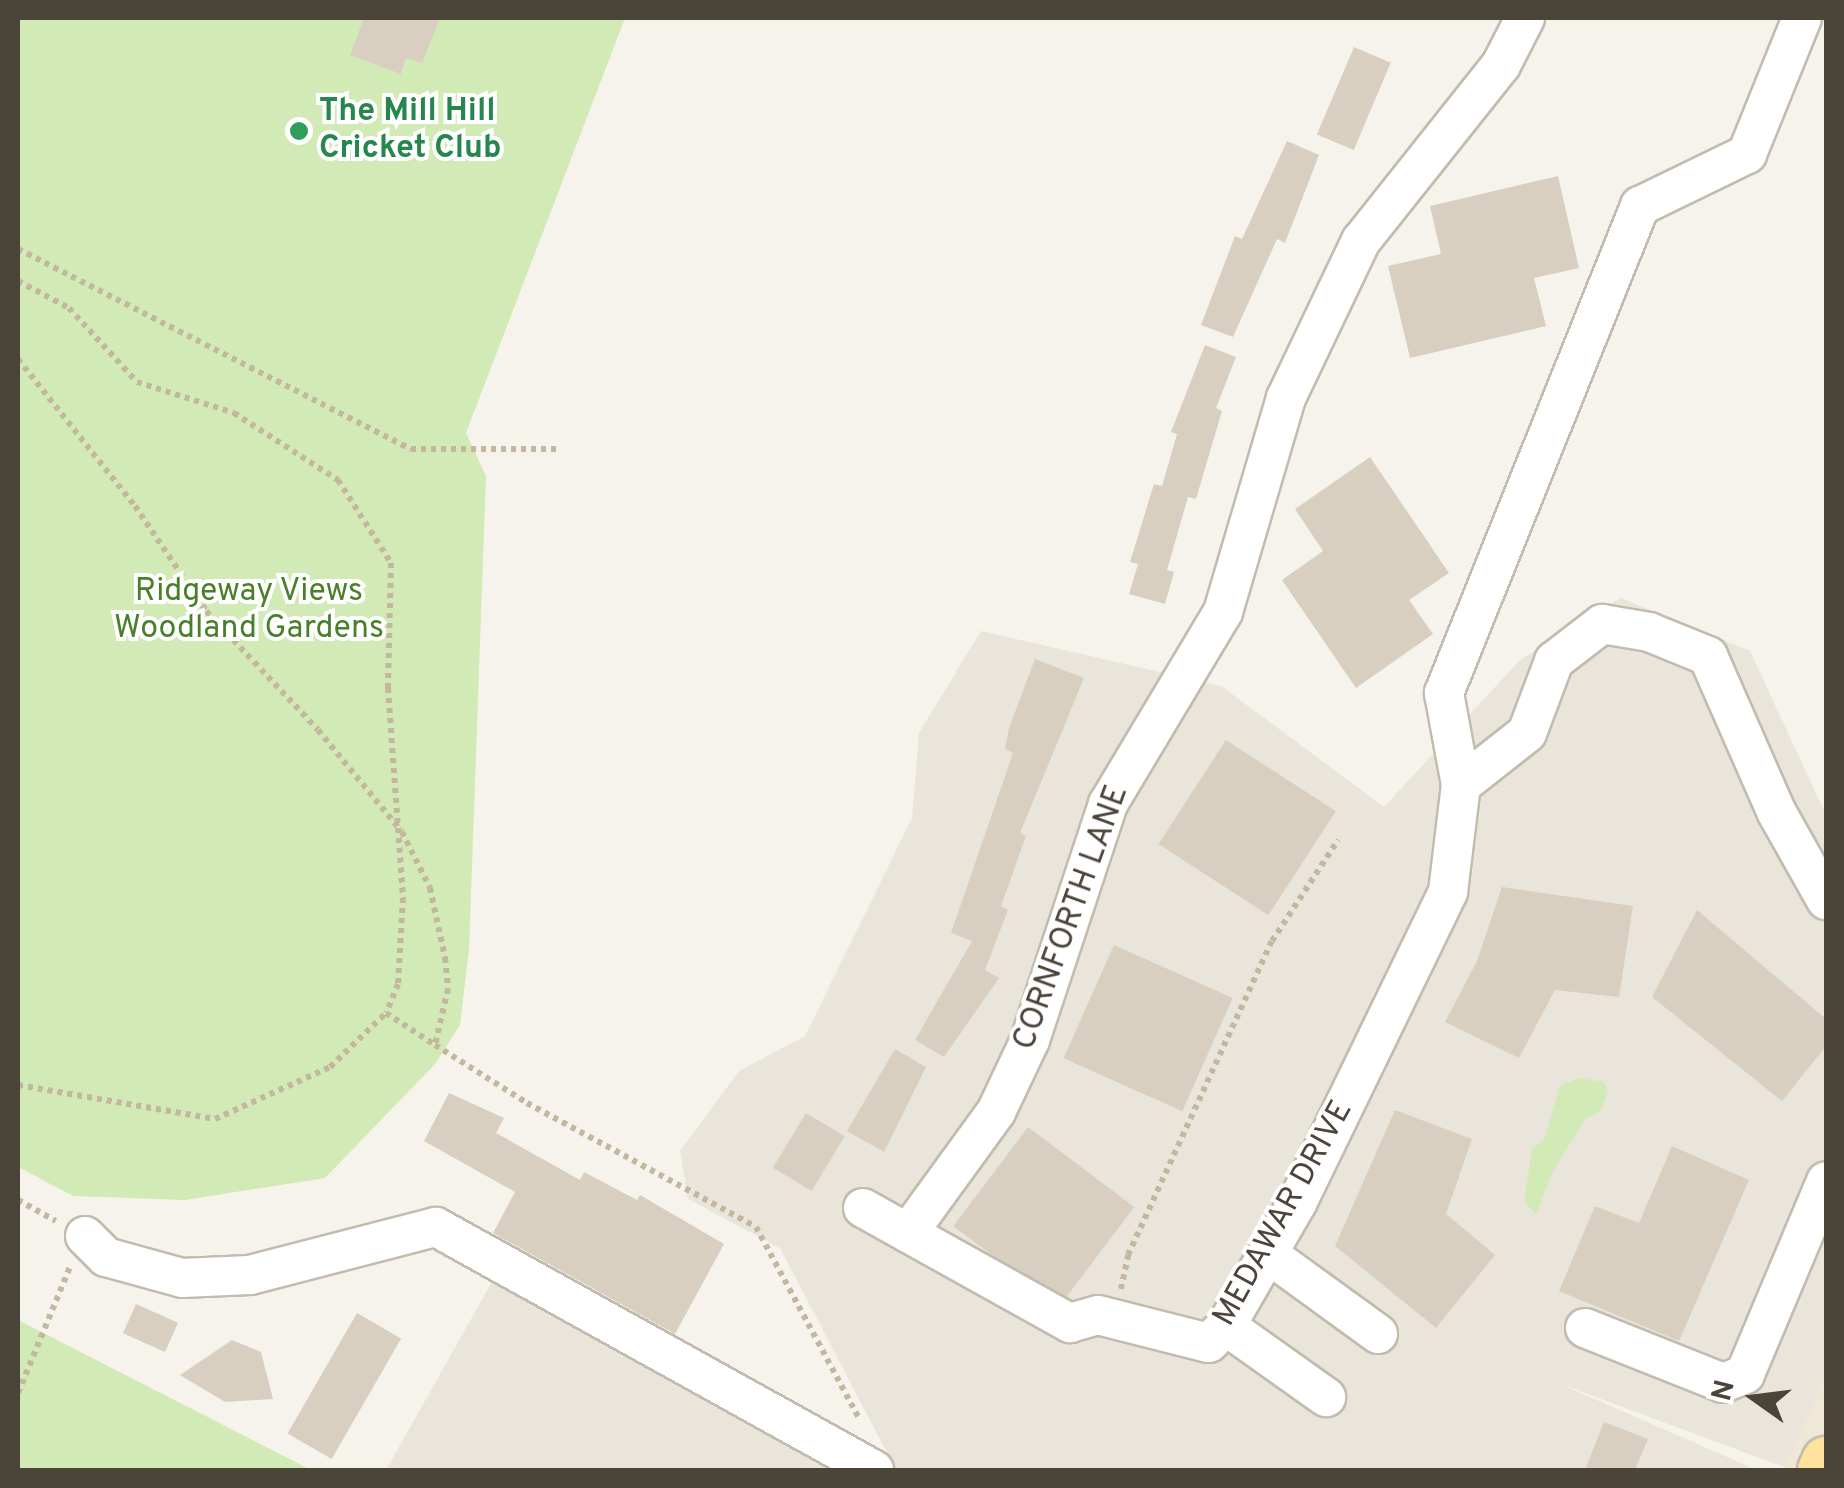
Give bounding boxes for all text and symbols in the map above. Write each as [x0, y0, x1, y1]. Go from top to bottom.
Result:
place label: The Mill Hill Cricket Club [319, 94, 501, 169]
marker: The Mill Hill Cricket Club [288, 120, 310, 142]
park label: Ridgeway Views Woodland Gardens [114, 574, 384, 649]
street label: CORNFORTH LANE [1006, 780, 1138, 1056]
street label: MEDAWAR DRIVE [1206, 1095, 1362, 1333]
north arrow [1704, 1348, 1804, 1448]
text: N [1705, 1377, 1745, 1405]

